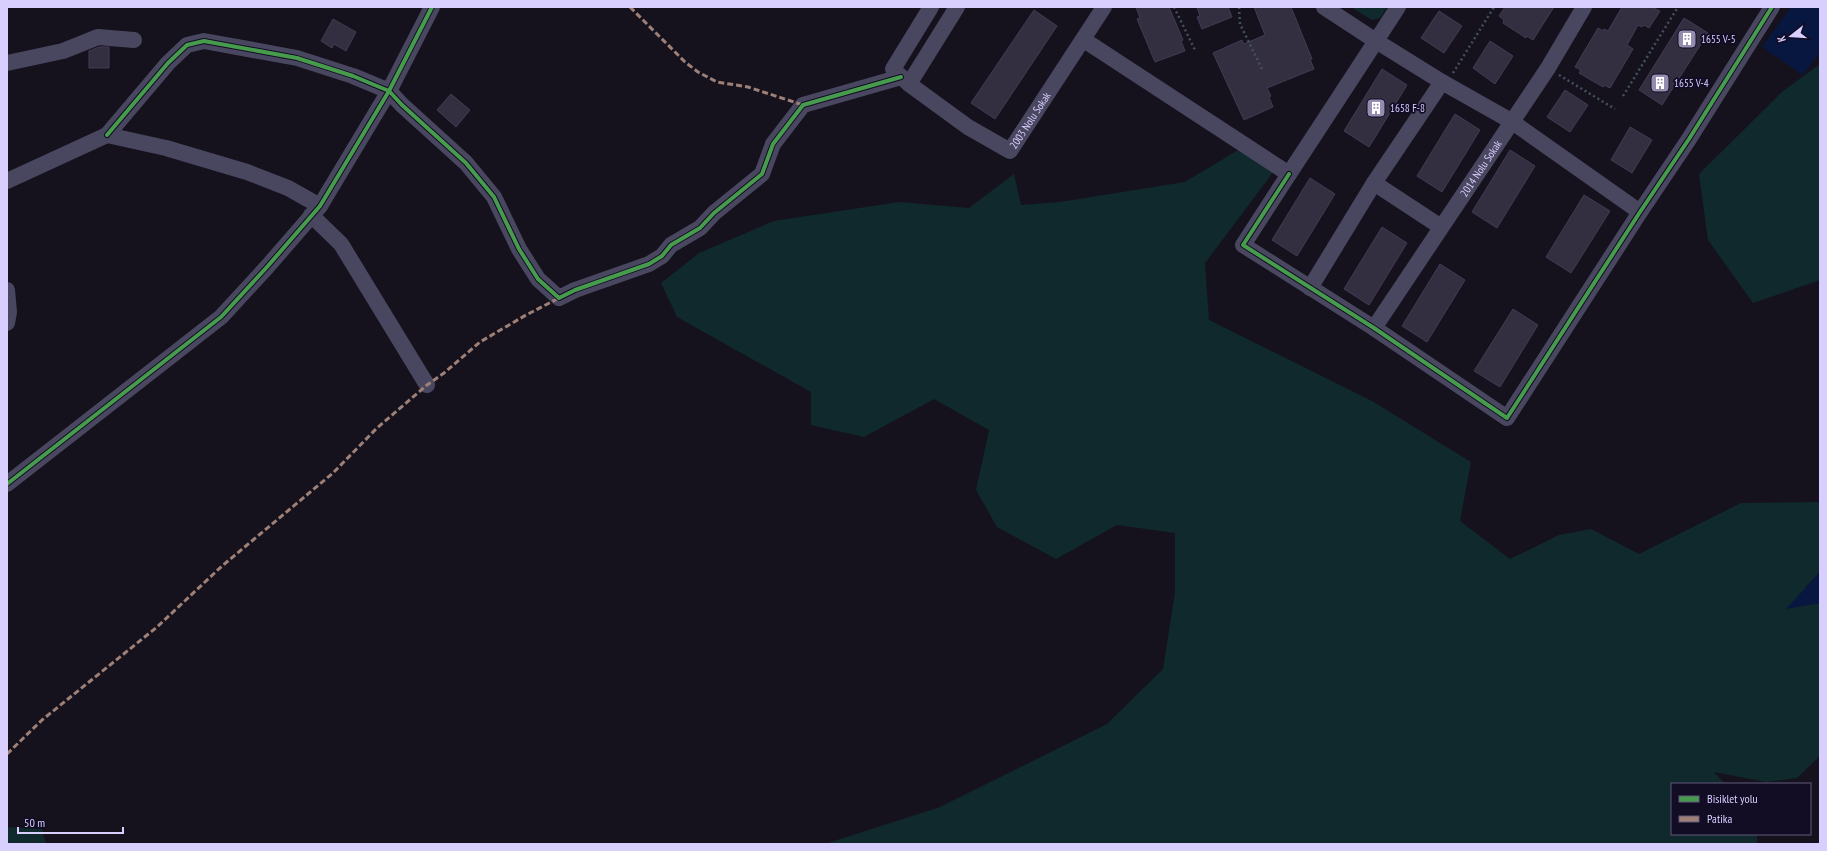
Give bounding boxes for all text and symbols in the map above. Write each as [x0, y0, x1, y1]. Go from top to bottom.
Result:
north arrow [1771, 16, 1811, 56]
building icon: 1655 V-5 [1676, 28, 1698, 50]
place label: 1655 V-5 [1701, 32, 1736, 46]
text: K [1774, 34, 1789, 44]
building icon: 1655 V-4 [1649, 72, 1671, 94]
place label: 1655 V-4 [1674, 76, 1709, 90]
street label: 2003 Nolu Sokak [1006, 89, 1054, 151]
building icon: 1658 F-8 [1365, 97, 1387, 119]
place label: 1658 F-8 [1390, 101, 1425, 115]
street label: 2014 Nolu Sokak [1457, 137, 1505, 199]
legend [1671, 783, 1811, 835]
text: Bisiklet yolu [1707, 791, 1758, 806]
scale bar [18, 809, 123, 835]
text: Patika [1707, 811, 1732, 826]
text: 50 m [24, 815, 45, 830]

